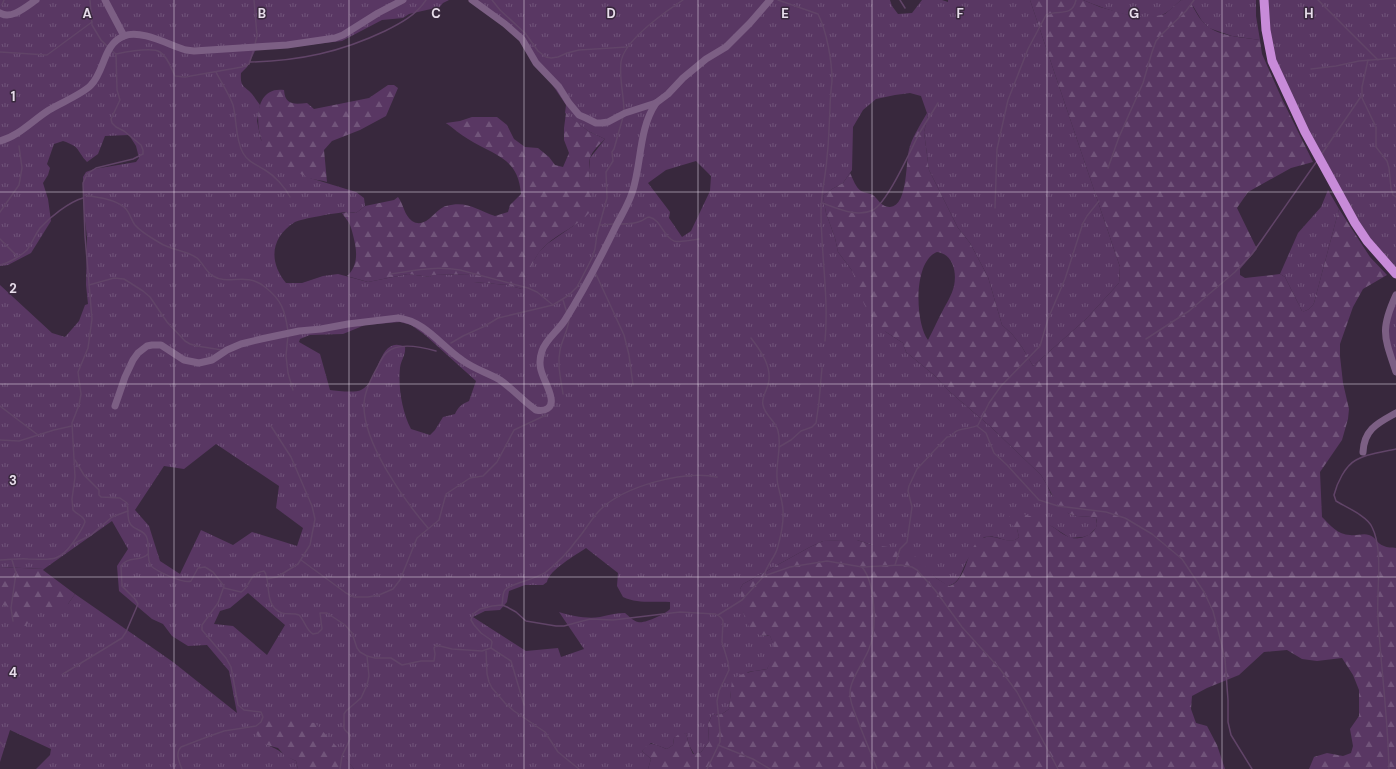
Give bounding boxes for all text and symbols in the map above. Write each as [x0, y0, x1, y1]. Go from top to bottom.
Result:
text: A [82, 5, 92, 22]
text: B [258, 5, 266, 22]
text: C [431, 5, 441, 22]
text: D [606, 5, 616, 22]
text: E [781, 5, 789, 22]
text: F [956, 5, 964, 22]
text: G [1129, 5, 1139, 22]
text: H [1304, 5, 1314, 22]
text: 1 [11, 88, 15, 105]
text: 2 [9, 280, 17, 297]
text: 3 [9, 472, 17, 489]
text: 4 [9, 664, 17, 681]

